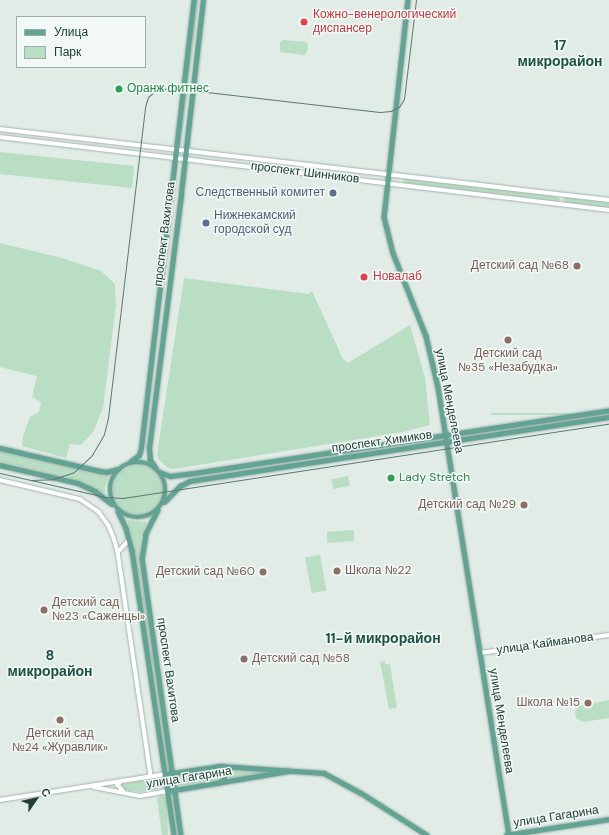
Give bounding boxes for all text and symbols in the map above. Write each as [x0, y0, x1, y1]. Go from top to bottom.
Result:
place label: Кожно-венерологический диспансер [313, 8, 456, 36]
legend [16, 16, 146, 68]
marker: Кожно-венерологический диспансер [298, 16, 310, 28]
text: Улица [54, 24, 88, 40]
district label: 17 микрорайон [517, 37, 603, 70]
text: Парк [54, 44, 81, 60]
place label: Оранж фитнес [127, 82, 209, 96]
marker: Оранж фитнес [114, 84, 124, 94]
street label: проспект Шинников [250, 159, 360, 187]
street label: проспект Вахитова [151, 181, 179, 287]
place label: Следственный комитет [196, 186, 325, 200]
marker: Следственный комитет [328, 188, 338, 198]
place label: Нижнекамский городской суд [214, 209, 296, 237]
marker: Нижнекамский городской суд [201, 218, 211, 228]
place label: Детский сад №68 [471, 259, 569, 273]
marker: Детский сад №68 [572, 261, 582, 271]
place label: Новалаб [373, 270, 422, 284]
marker: Новалаб [358, 271, 370, 283]
marker: Детский сад №35 «Незабудка» [503, 335, 513, 345]
place label: Детский сад №35 «Незабудка» [458, 347, 558, 375]
street label: улица Менделеева [432, 348, 466, 454]
street label: проспект Химиков [331, 428, 433, 456]
place label: Lady Stretch [399, 471, 470, 485]
marker: Lady Stretch [386, 473, 396, 483]
place label: Детский сад №29 [418, 498, 516, 512]
marker: Детский сад №29 [519, 500, 529, 510]
place label: Школа №22 [345, 564, 411, 578]
place label: Детский сад №60 [156, 565, 255, 579]
marker: Школа №22 [332, 566, 342, 576]
marker: Детский сад №60 [258, 567, 268, 577]
place label: Детский сад №23 «Саженцы» [52, 596, 145, 624]
marker: Детский сад №23 «Саженцы» [39, 605, 49, 615]
street label: проспект Вахитова [154, 617, 182, 723]
district label: 11-й микрорайон [325, 630, 441, 646]
street label: улица Кайманова [496, 630, 594, 658]
district label: 8 микрорайон [7, 647, 93, 680]
place label: Детский сад №58 [252, 652, 350, 666]
marker: Детский сад №58 [239, 654, 249, 664]
street label: улица Менделеева [486, 667, 516, 775]
place label: Школа №15 [516, 696, 580, 710]
marker: Школа №15 [583, 698, 593, 708]
marker: Детский сад №24 «Журавлик» [55, 715, 65, 725]
place label: Детский сад №24 «Журавлик» [12, 727, 108, 755]
street label: улица Гагарина [145, 764, 233, 792]
north arrow [16, 779, 56, 819]
text: С [38, 785, 54, 799]
street label: улица Гагарина [512, 803, 600, 831]

